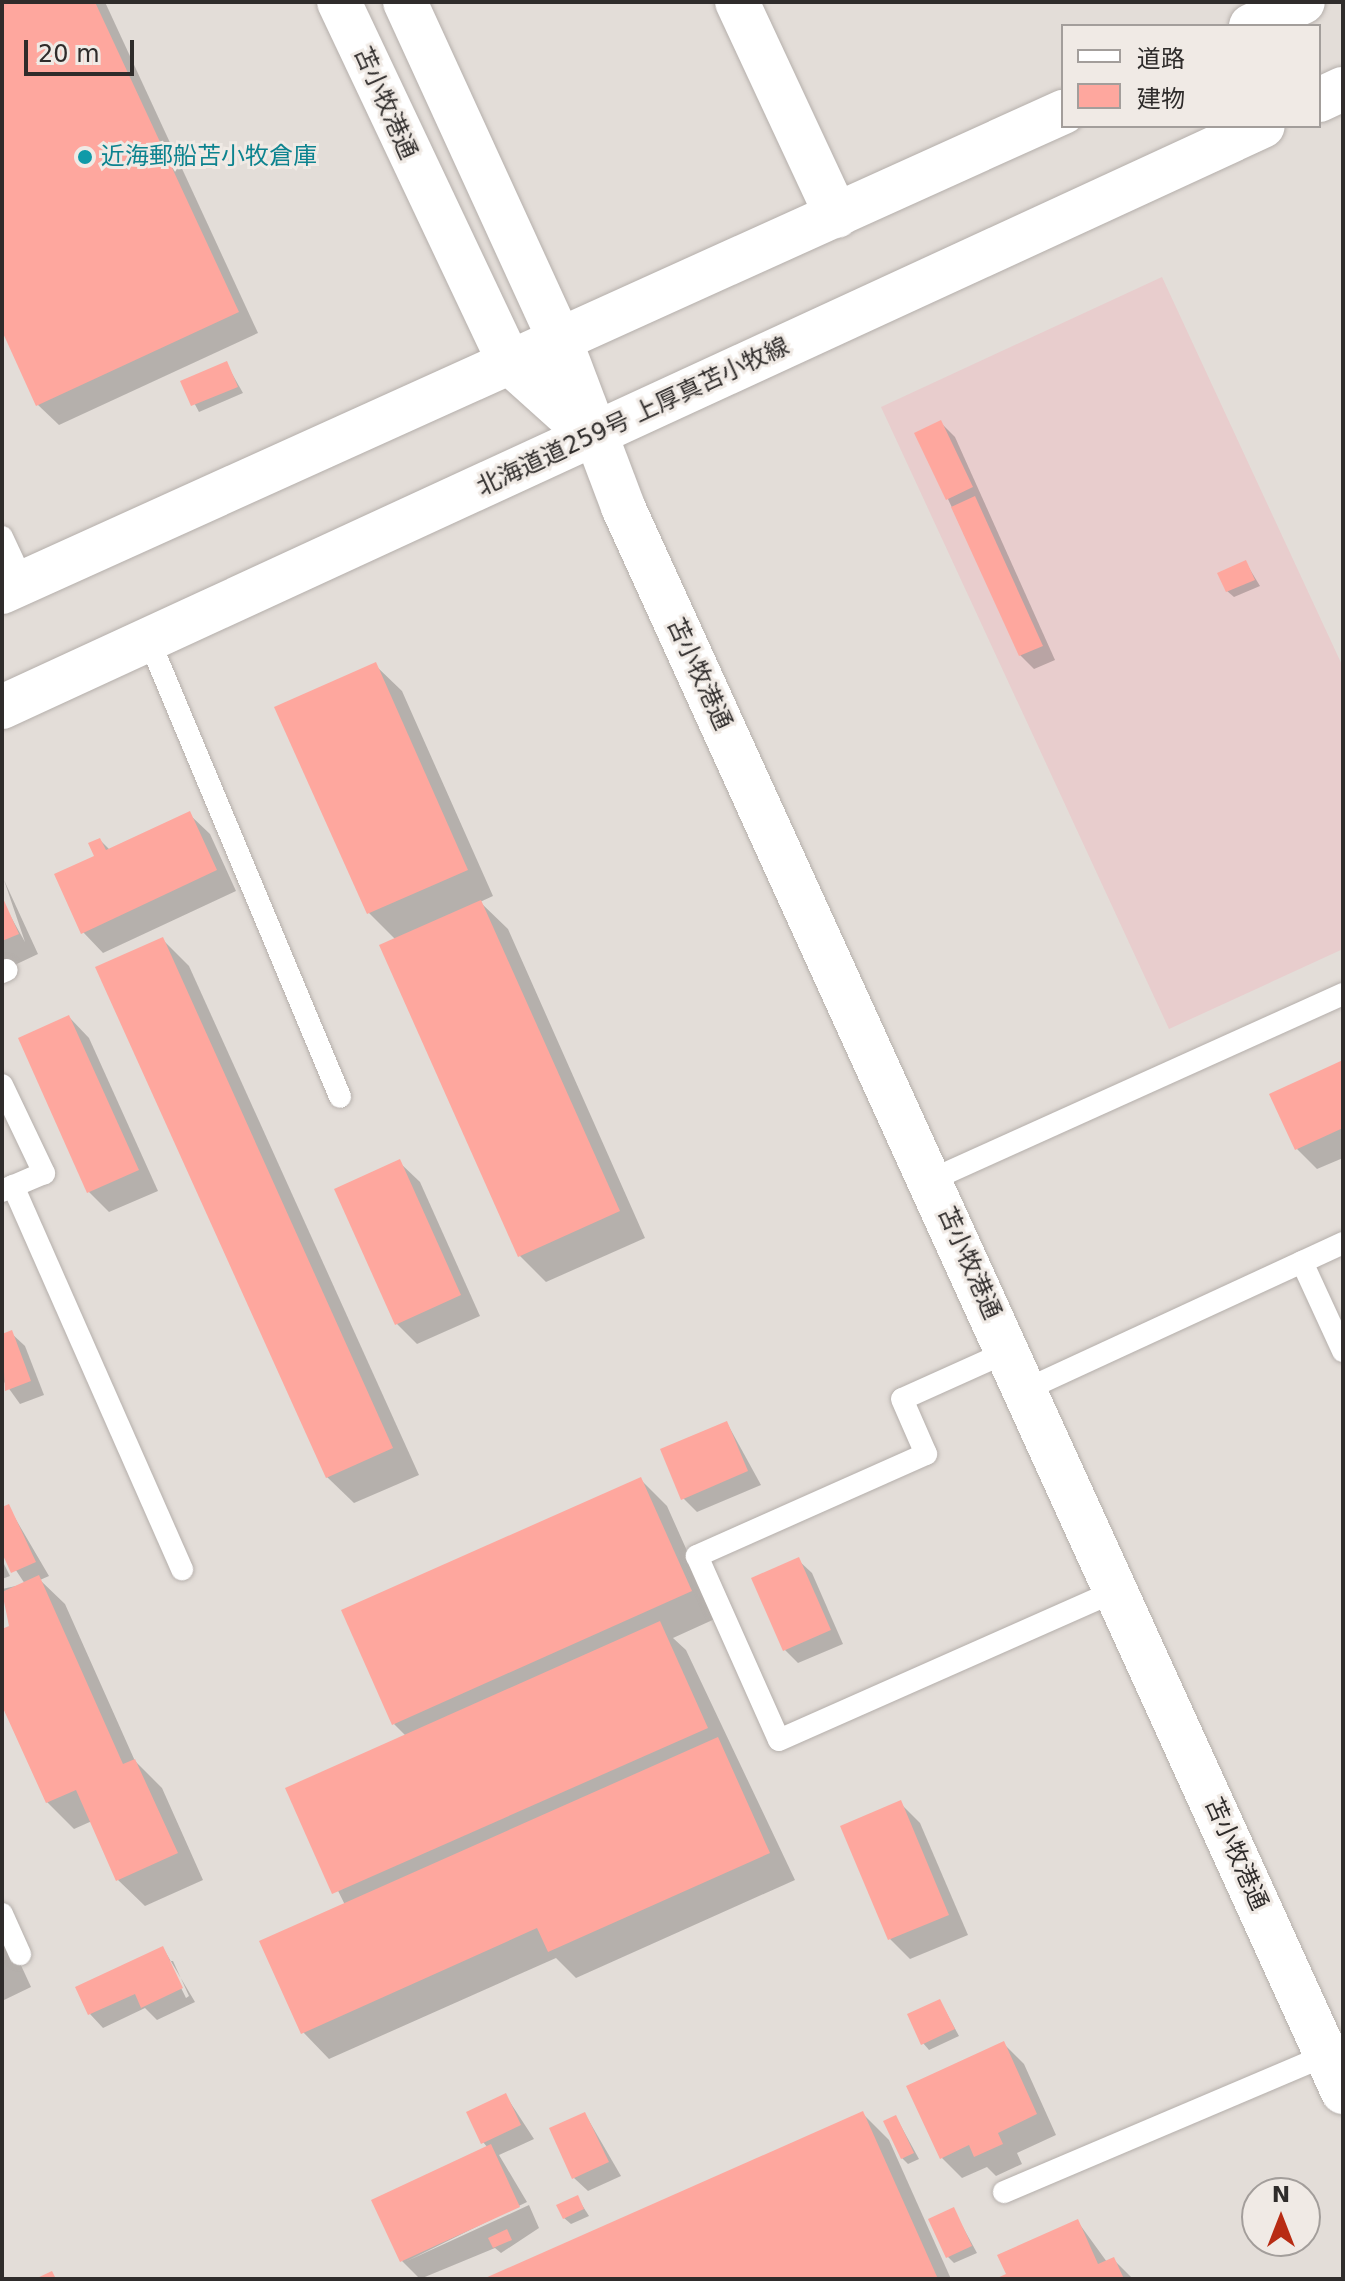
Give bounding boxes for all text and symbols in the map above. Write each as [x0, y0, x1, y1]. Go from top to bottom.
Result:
scale bar [28, 24, 138, 74]
legend [1061, 24, 1321, 128]
text: 20 m [38, 40, 100, 68]
street label: 苫小牧港通 [347, 42, 423, 164]
text: 道路 [1137, 45, 1185, 73]
text: 建物 [1137, 85, 1185, 113]
place label: 近海郵船苫小牧倉庫 [101, 143, 317, 171]
marker: 近海郵船苫小牧倉庫 [76, 148, 94, 166]
street label: 北海道道259号 上厚真苫小牧線 [472, 332, 794, 502]
street label: 苫小牧港通 [661, 614, 737, 734]
street label: 苫小牧港通 [931, 1202, 1007, 1324]
street label: 苫小牧港通 [1198, 1793, 1274, 1915]
north arrow [1241, 2177, 1321, 2257]
text: N [1272, 2182, 1290, 2207]

